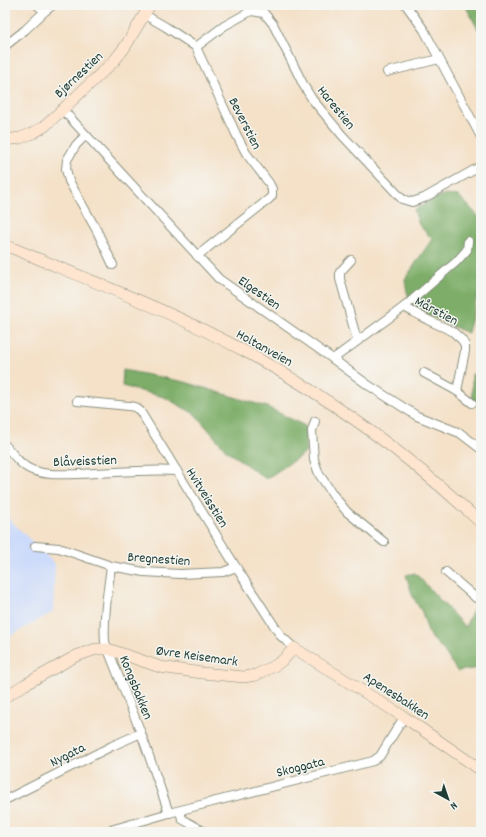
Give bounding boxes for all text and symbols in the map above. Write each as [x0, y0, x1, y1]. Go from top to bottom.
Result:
street label: Bjørnestien [50, 47, 108, 103]
street label: Harestien [312, 82, 359, 135]
street label: Beverstien [223, 94, 266, 154]
street label: Elgestien [233, 272, 284, 316]
street label: Mårstien [411, 292, 461, 332]
street label: Holtanveien [232, 325, 296, 373]
street label: Blåveisstien [53, 451, 117, 473]
street label: Hvitveisstien [180, 464, 233, 532]
street label: Bregnestien [127, 548, 191, 572]
street label: Øvre Keisemark [155, 641, 239, 673]
street label: Kongsbakken [113, 653, 157, 723]
street label: Apenesbakken [359, 668, 433, 726]
street label: Nygata [47, 738, 89, 773]
street label: Skoggata [274, 752, 327, 784]
north arrow [428, 779, 468, 819]
text: N [445, 797, 460, 813]

